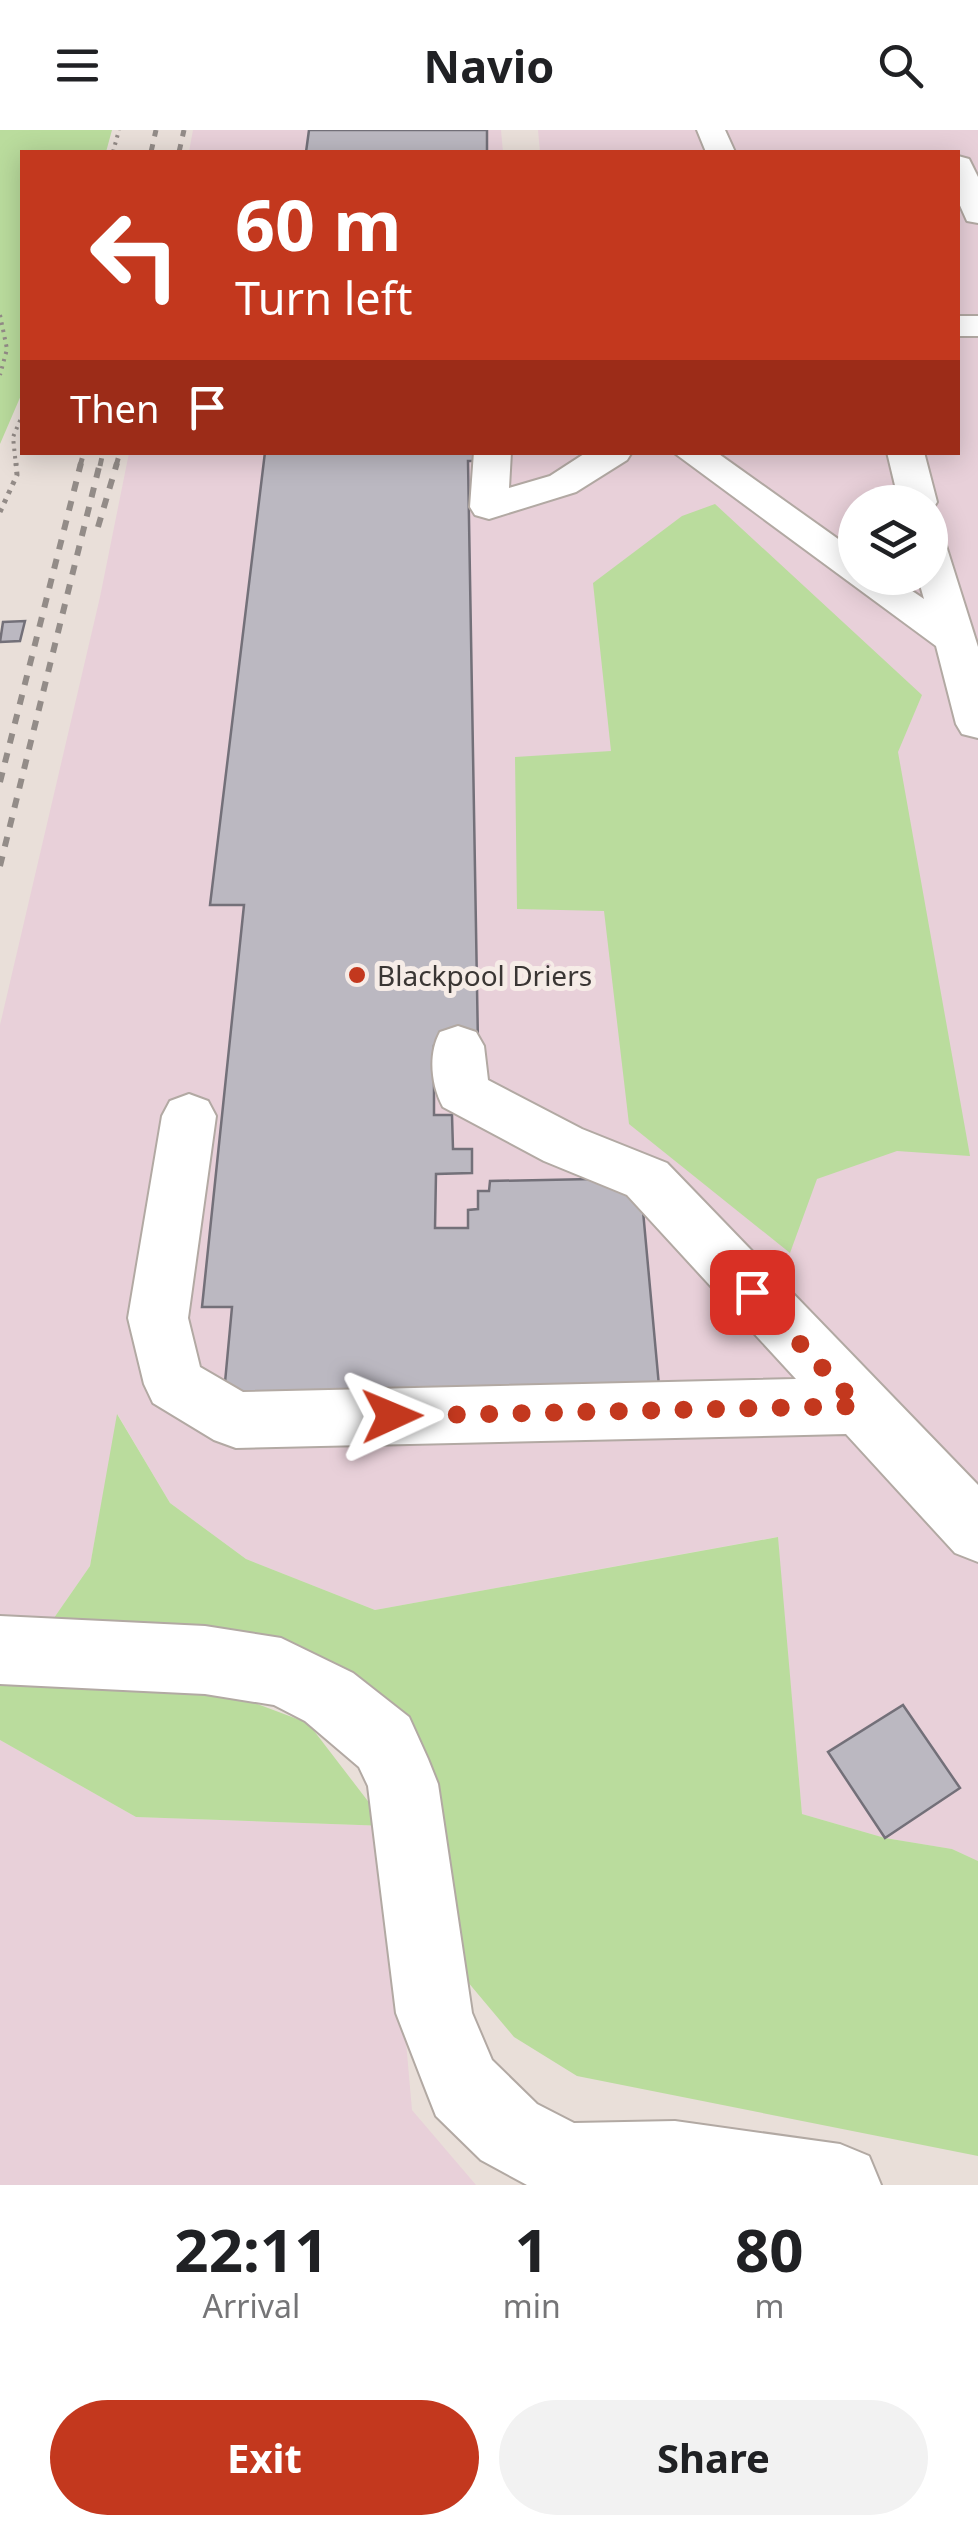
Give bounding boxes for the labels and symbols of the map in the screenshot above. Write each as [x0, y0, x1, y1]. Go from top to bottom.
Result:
place label: Blackpool Driers [377, 956, 592, 994]
marker: Blackpool Driers [346, 964, 368, 986]
pin [710, 1250, 795, 1335]
position arrow [340, 1364, 444, 1468]

